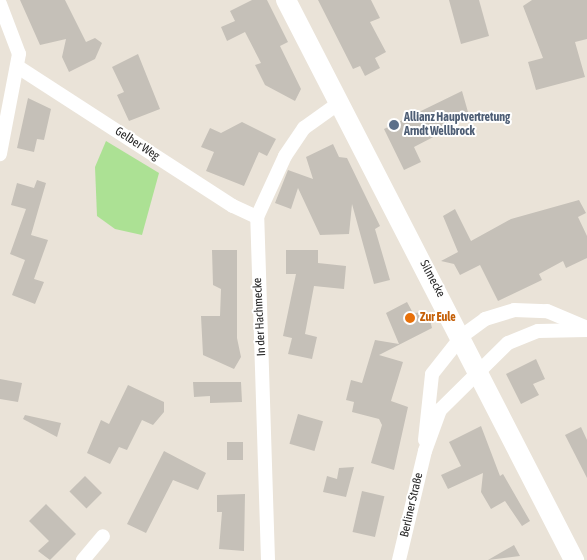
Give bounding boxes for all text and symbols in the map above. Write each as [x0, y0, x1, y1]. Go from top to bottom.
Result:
place label: Allianz Hauptvertretung Arndt Wellbrock [404, 111, 510, 139]
marker: Allianz Hauptvertretung Arndt Wellbrock [388, 119, 400, 131]
street label: Gelber Weg [112, 124, 162, 164]
street label: Silmecke [416, 258, 448, 300]
street label: In der Hachmecke [251, 277, 269, 357]
place label: Zur Eule [420, 311, 456, 325]
marker: Zur Eule [404, 312, 416, 324]
street label: Berliner Straße [398, 471, 426, 539]

